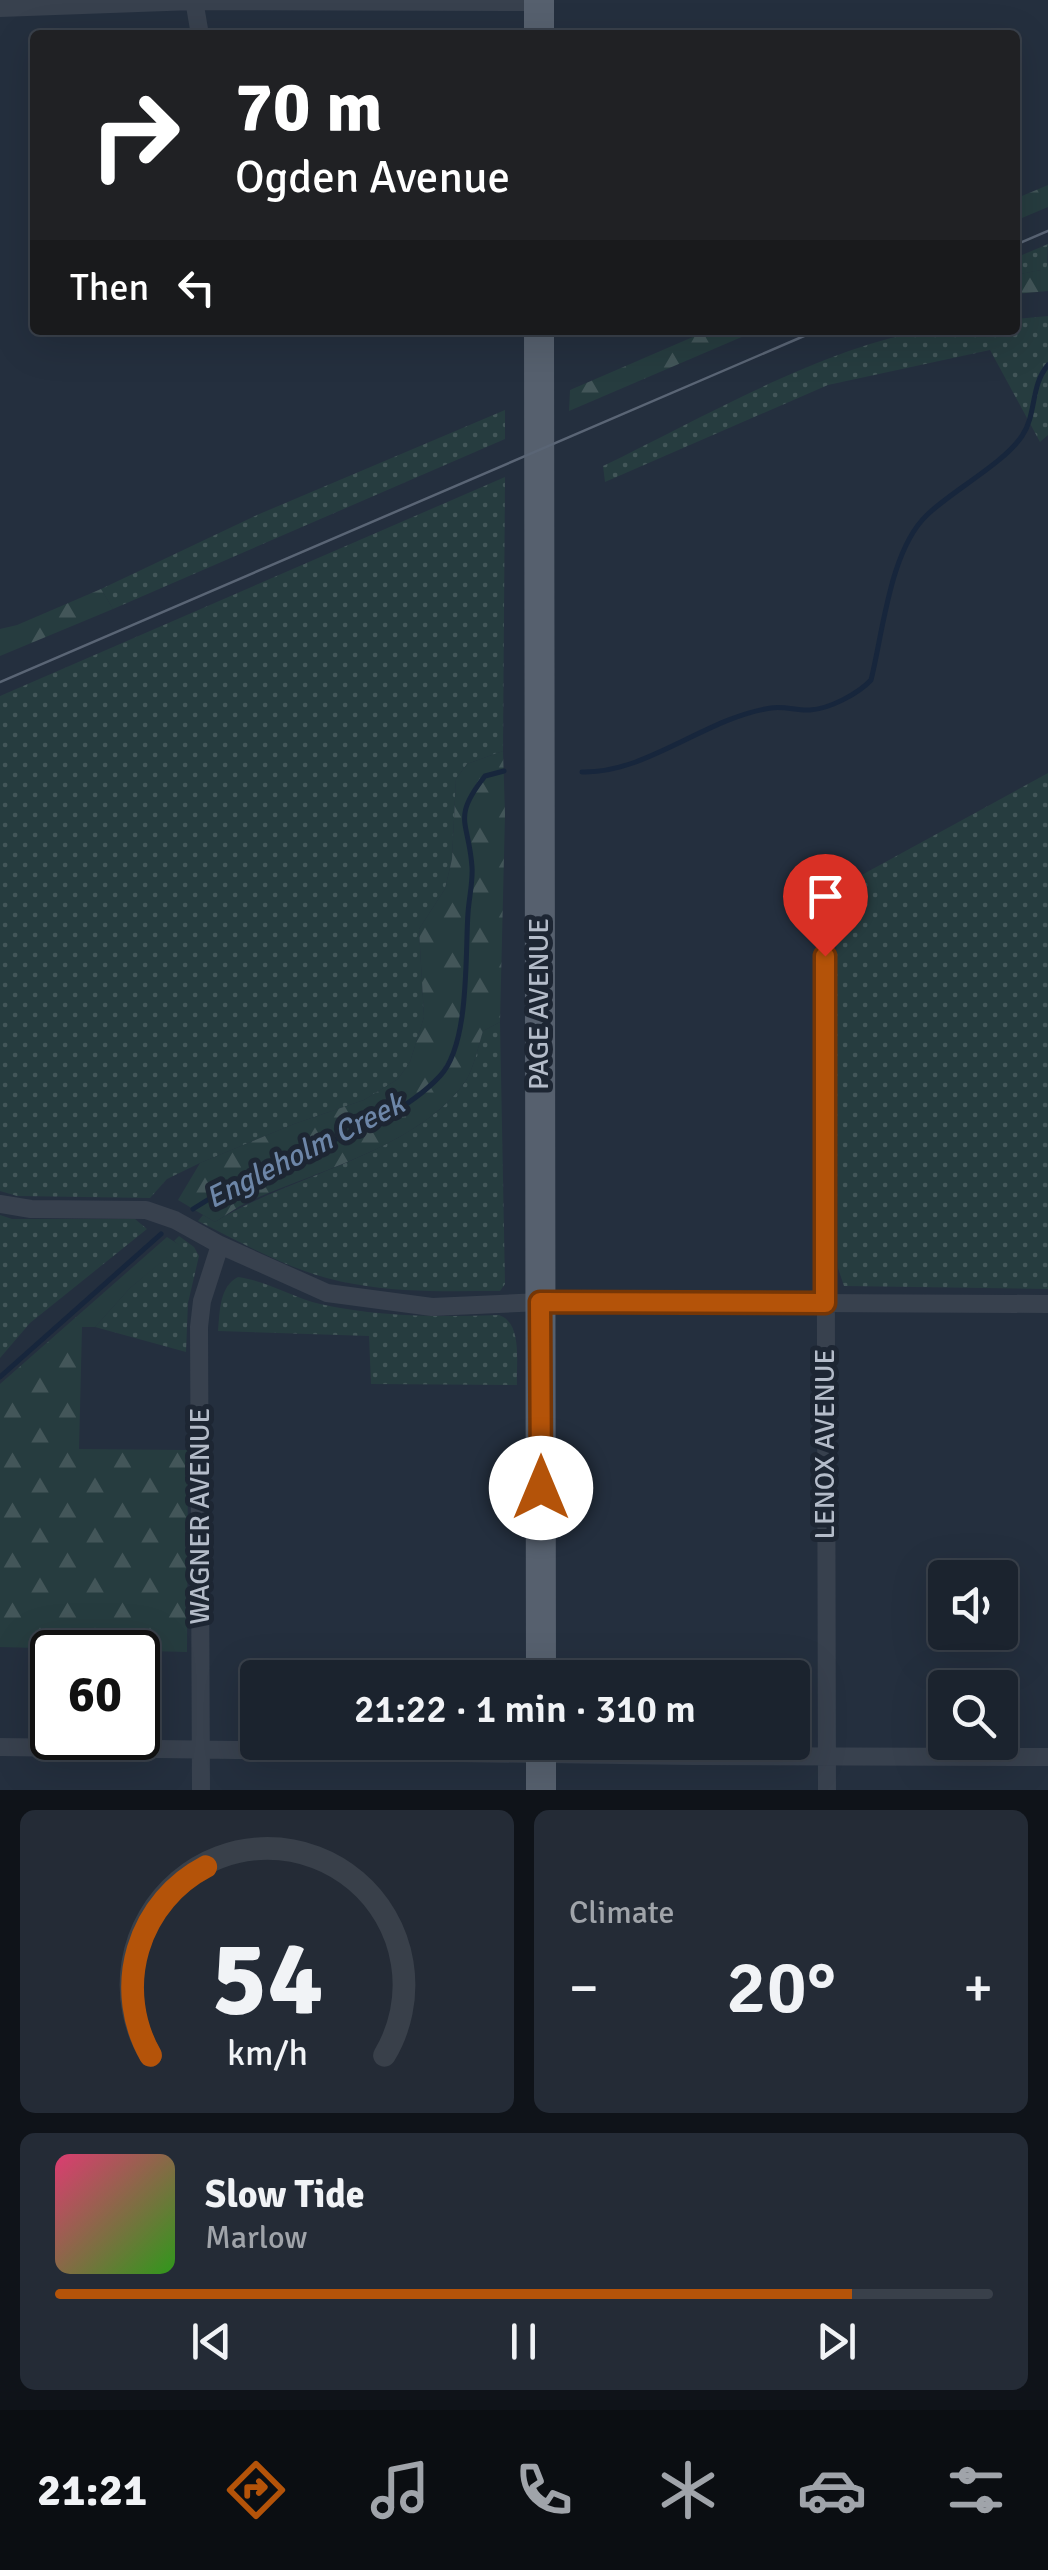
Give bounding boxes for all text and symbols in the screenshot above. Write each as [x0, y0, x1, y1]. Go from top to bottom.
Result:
text: 70 m [235, 64, 383, 150]
icon: right [70, 70, 200, 200]
text: Ogden Avenue [235, 150, 510, 205]
icon: left [169, 260, 224, 315]
text: Then [70, 264, 149, 311]
pin [783, 854, 868, 957]
icon: arrive [798, 869, 853, 924]
street label: PAGE AVENUE [522, 918, 556, 1090]
water label: Engleholm Creek [200, 1084, 413, 1217]
street label: LENOX AVENUE [808, 1349, 842, 1539]
street label: WAGNER AVENUE [183, 1408, 217, 1624]
position arrow [489, 1436, 593, 1540]
map controls [928, 1560, 1018, 1760]
button: sound [928, 1560, 1018, 1650]
speed limit sign: 60 [30, 1630, 160, 1760]
button: search [928, 1670, 1018, 1760]
text: 21:22 · 1 min · 310 m [354, 1686, 696, 1733]
text: Climate [569, 1893, 675, 1932]
text: 54 [211, 1915, 323, 2043]
text: 20° [726, 1941, 836, 2034]
text: − [569, 1954, 599, 2022]
text: + [963, 1954, 993, 2022]
text: km/h [227, 2031, 307, 2075]
text: Slow Tide [205, 2171, 365, 2218]
text: Marlow [205, 2218, 307, 2257]
icon: previous [184, 2314, 239, 2369]
icon: pause [496, 2314, 551, 2369]
icon: next [809, 2314, 864, 2369]
icon: directions [221, 2455, 291, 2525]
icon: music [365, 2455, 435, 2525]
icon: phone [509, 2455, 579, 2525]
icon: climate [653, 2455, 723, 2525]
icon: car [797, 2455, 867, 2525]
icon: filters [941, 2455, 1011, 2525]
text: 21:21 [37, 2463, 147, 2518]

